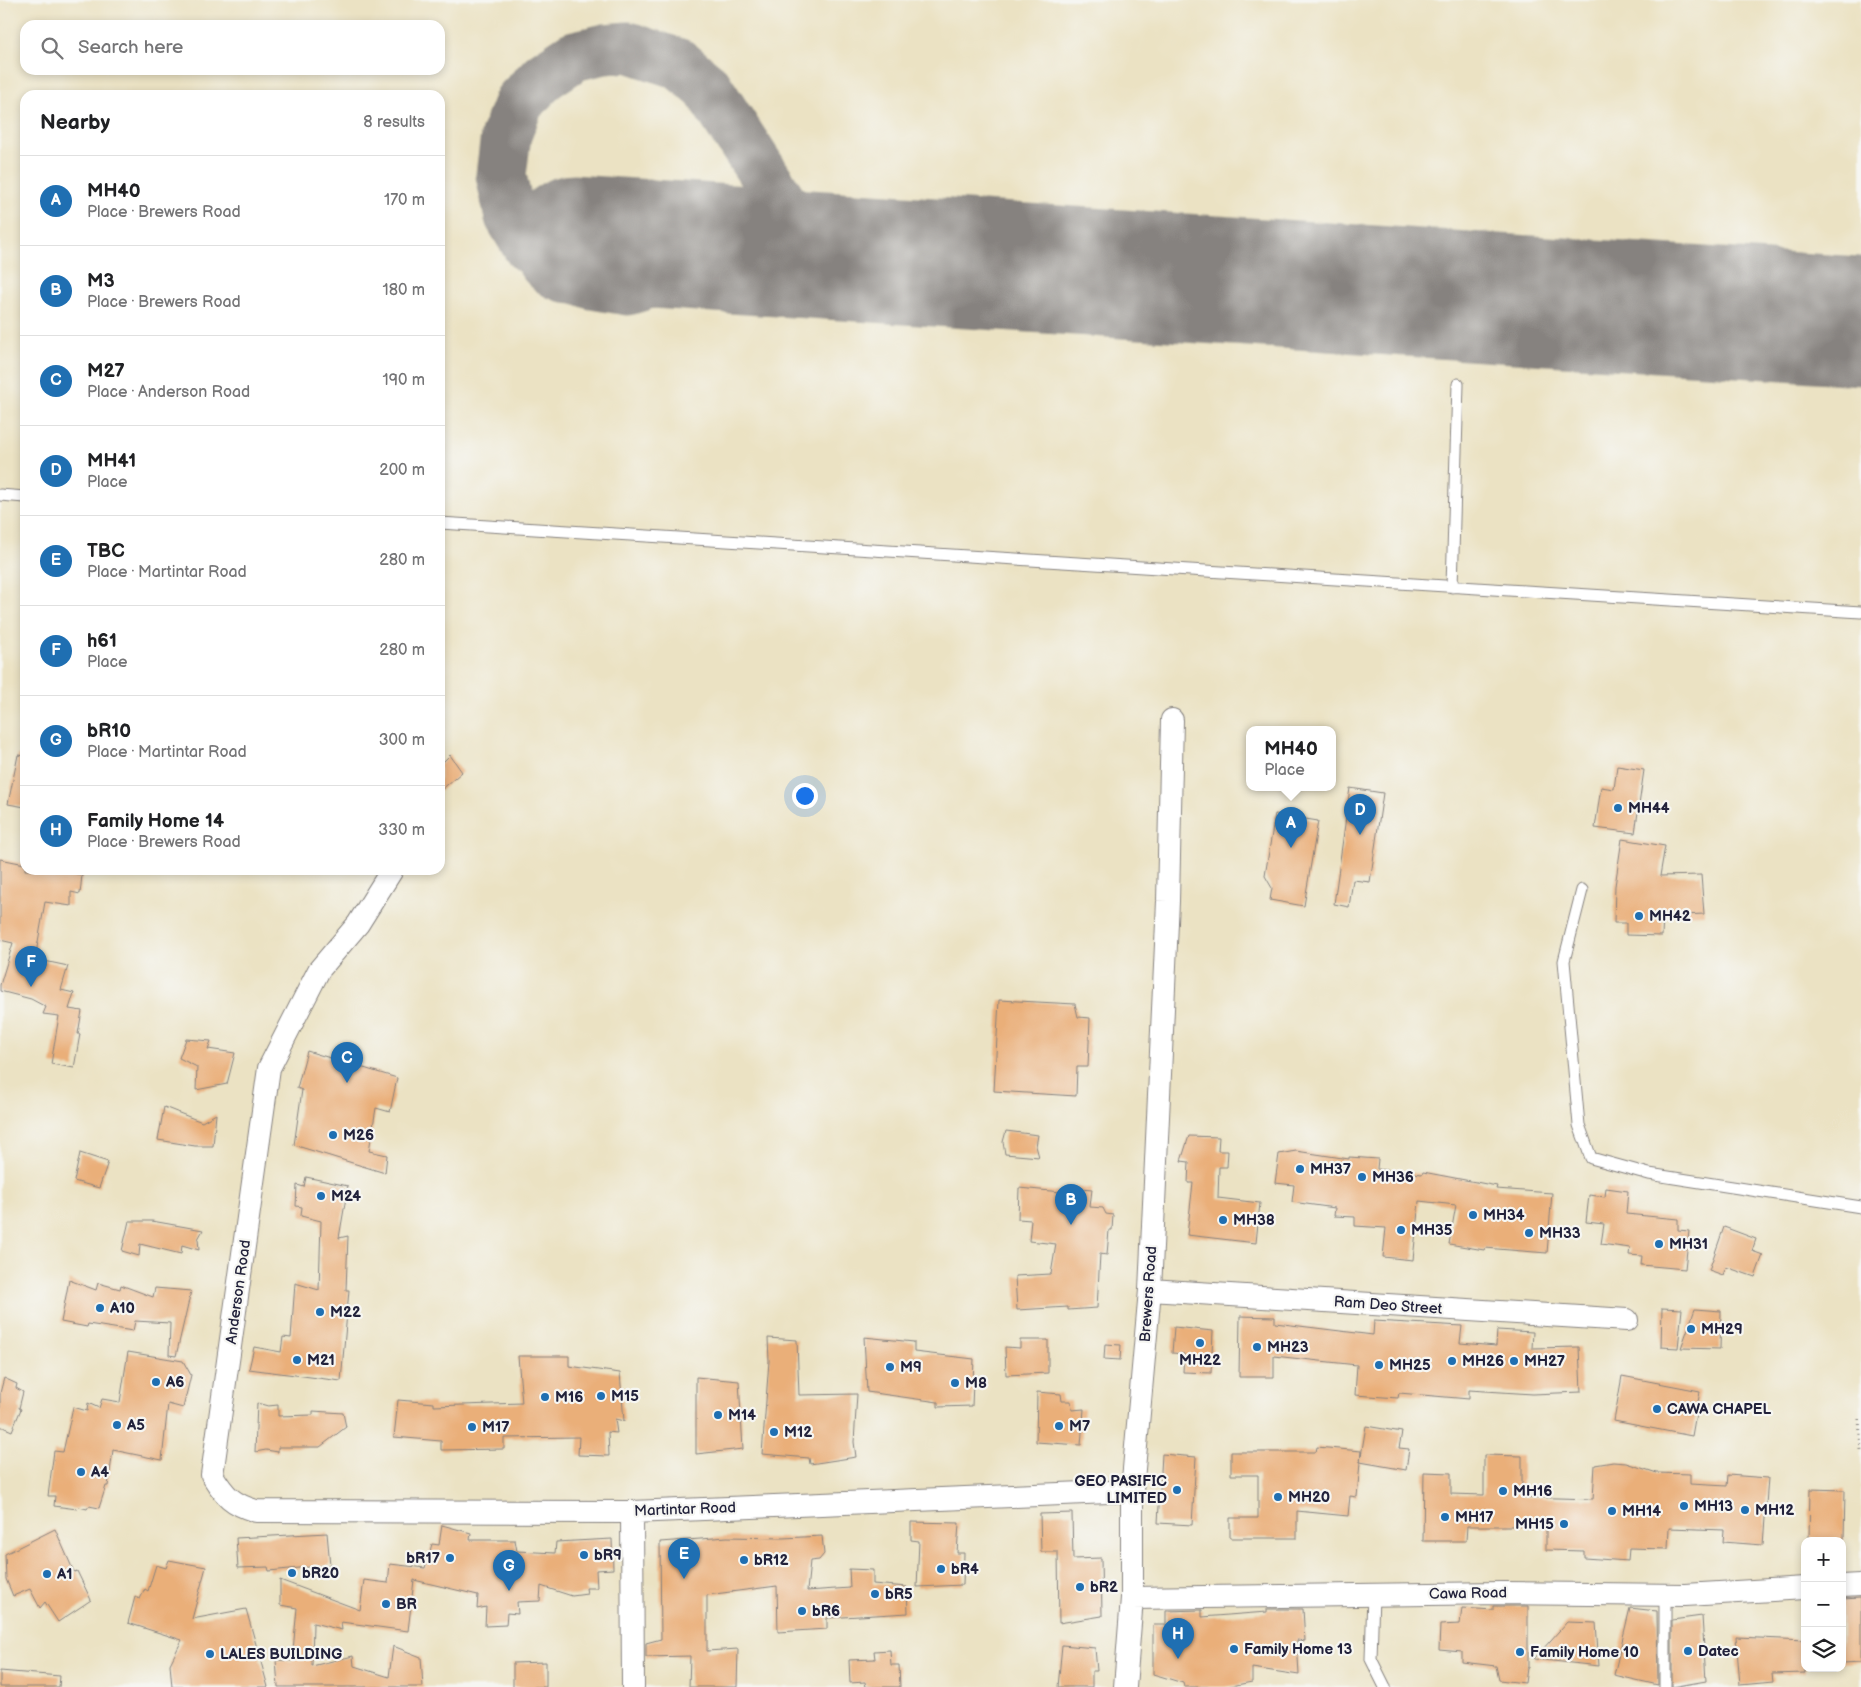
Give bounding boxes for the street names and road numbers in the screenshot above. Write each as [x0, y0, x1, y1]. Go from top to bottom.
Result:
street label: Anderson Road [222, 1239, 255, 1346]
street label: Brewers Road [1136, 1245, 1161, 1343]
street label: Ram Deo Street [1333, 1292, 1443, 1319]
street label: Martintar Road [634, 1498, 736, 1521]
street label: Cawa Road [1429, 1583, 1507, 1604]

